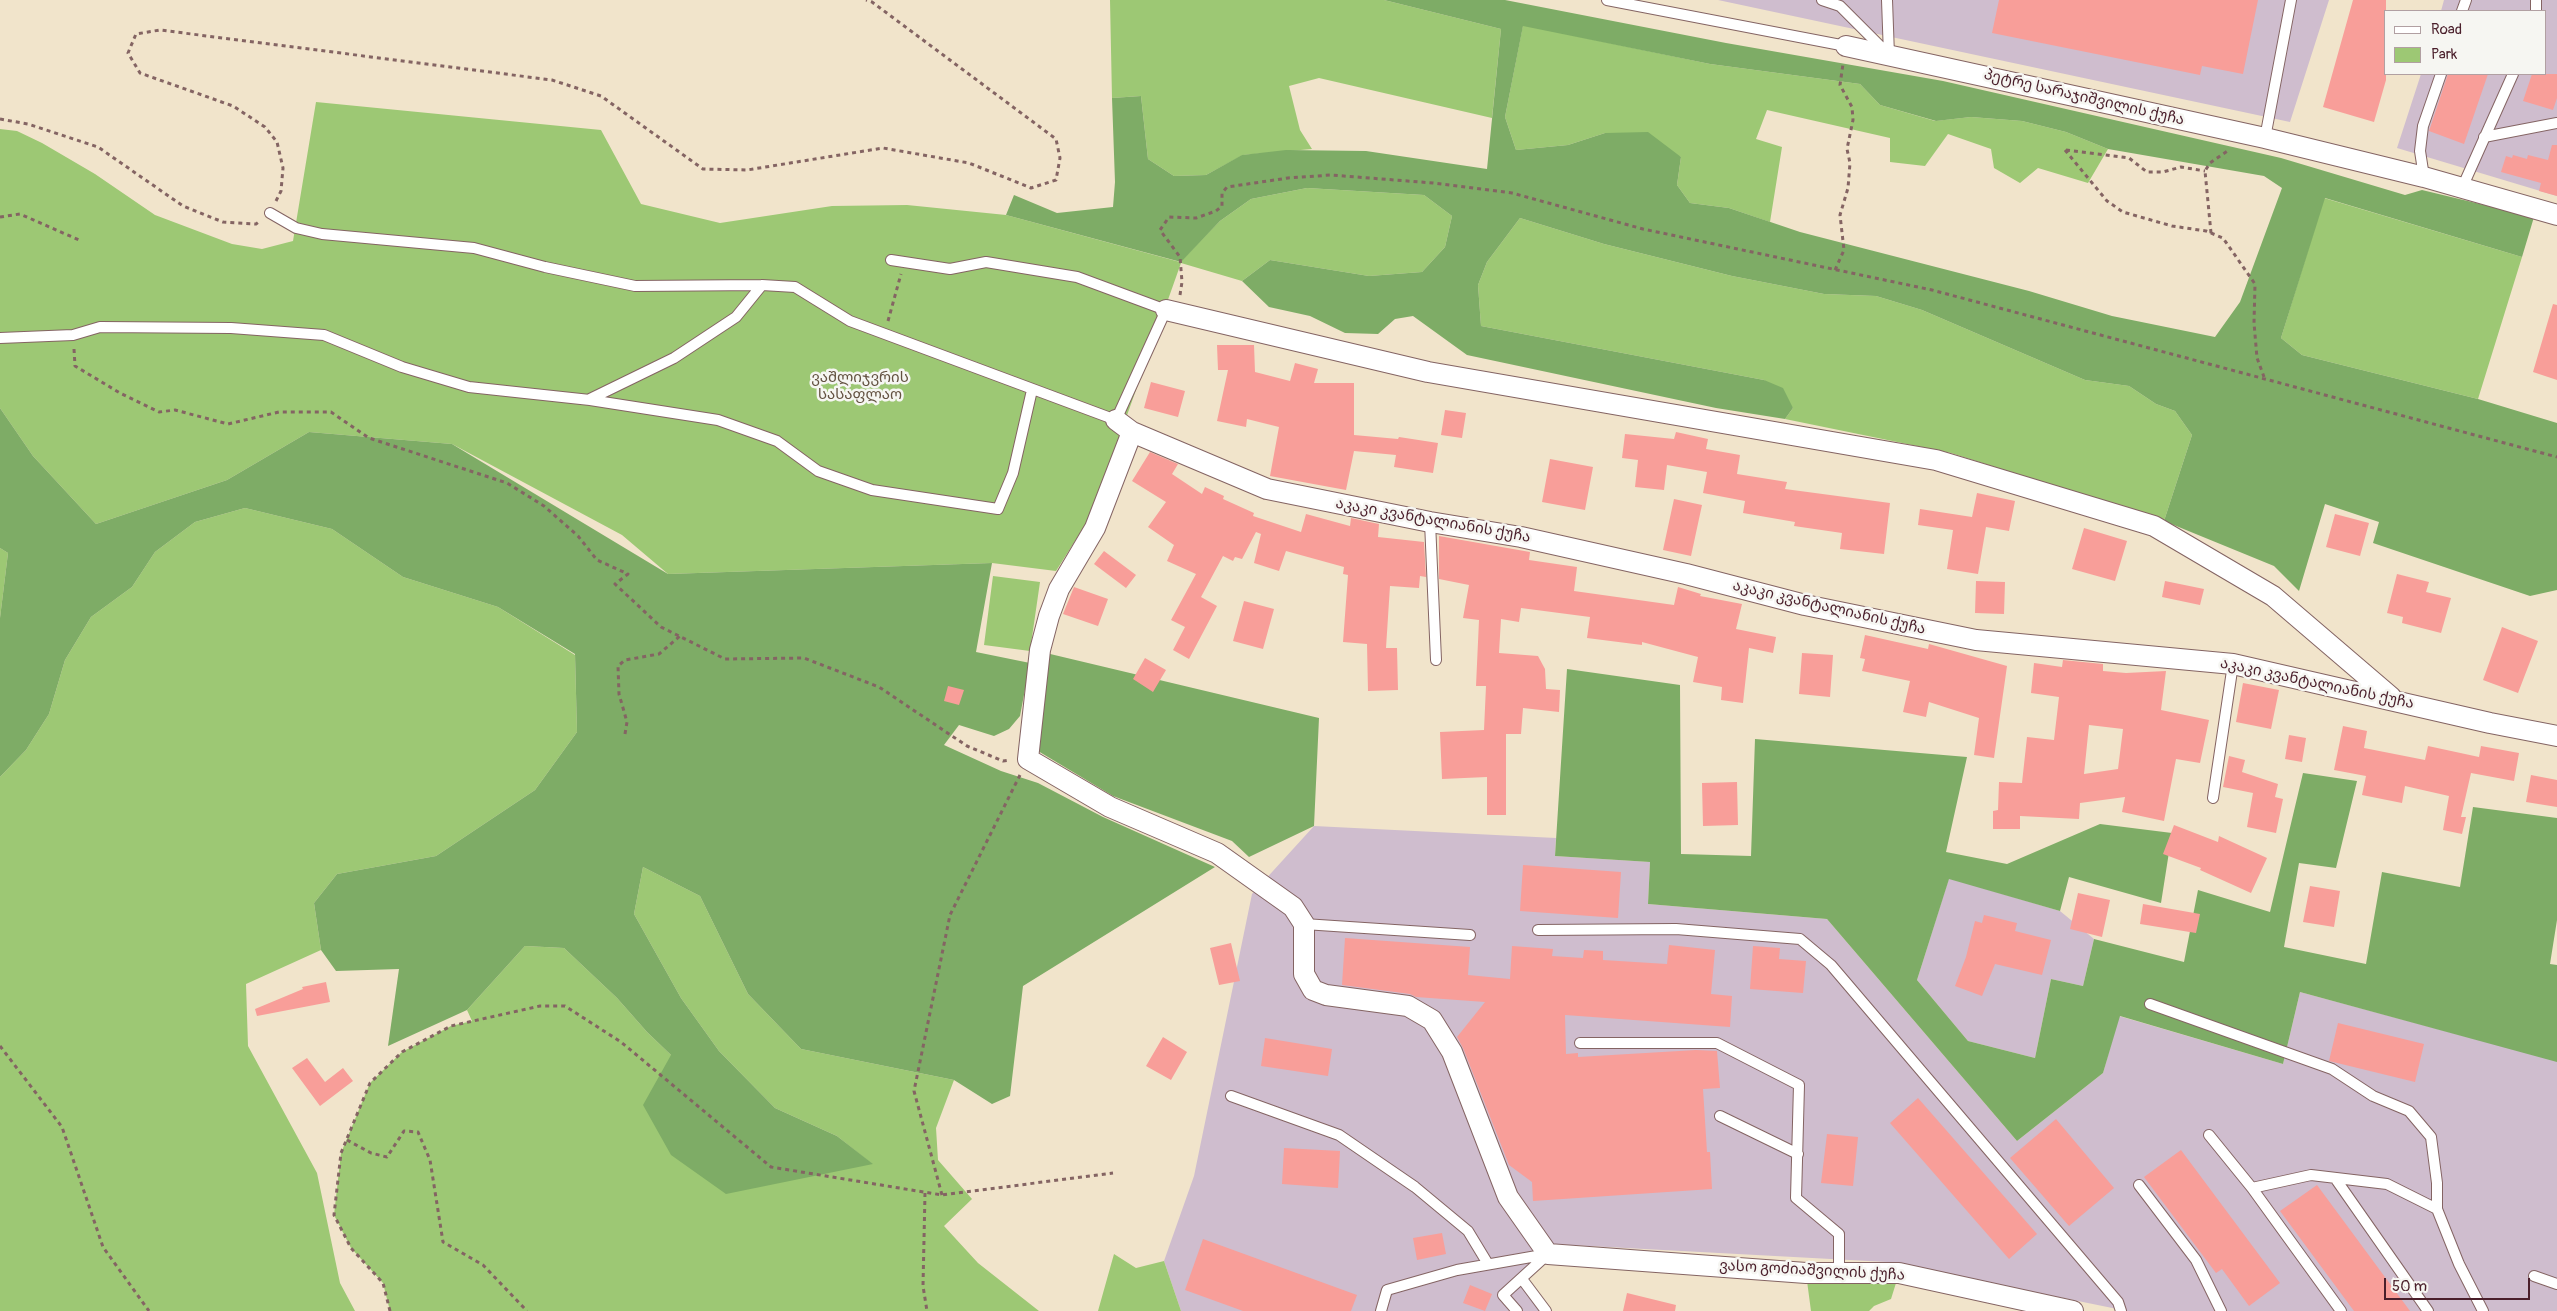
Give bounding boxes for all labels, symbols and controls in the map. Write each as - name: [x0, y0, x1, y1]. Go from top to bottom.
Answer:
- legend: [2384, 10, 2547, 75]
- text: Road: [2431, 20, 2462, 39]
- text: Park: [2431, 45, 2457, 64]
- street label: პეტრე სარაჯიშვილის ქუჩა: [1982, 66, 2186, 130]
- park label: ვაშლიჯვრის სასაფლაო: [811, 369, 909, 404]
- street label: აკაკი კვანტალიანის ქუჩა: [1334, 495, 1532, 547]
- street label: აკაკი კვანტალიანის ქუჩა: [1731, 577, 1927, 639]
- street label: აკაკი კვანტალიანის ქუჩა: [2219, 655, 2415, 713]
- street label: ვასო გოძიაშვილის ქუჩა: [1719, 1257, 1905, 1285]
- scale bar: [2387, 1268, 2533, 1300]
- text: 50 m: [2392, 1277, 2427, 1296]

